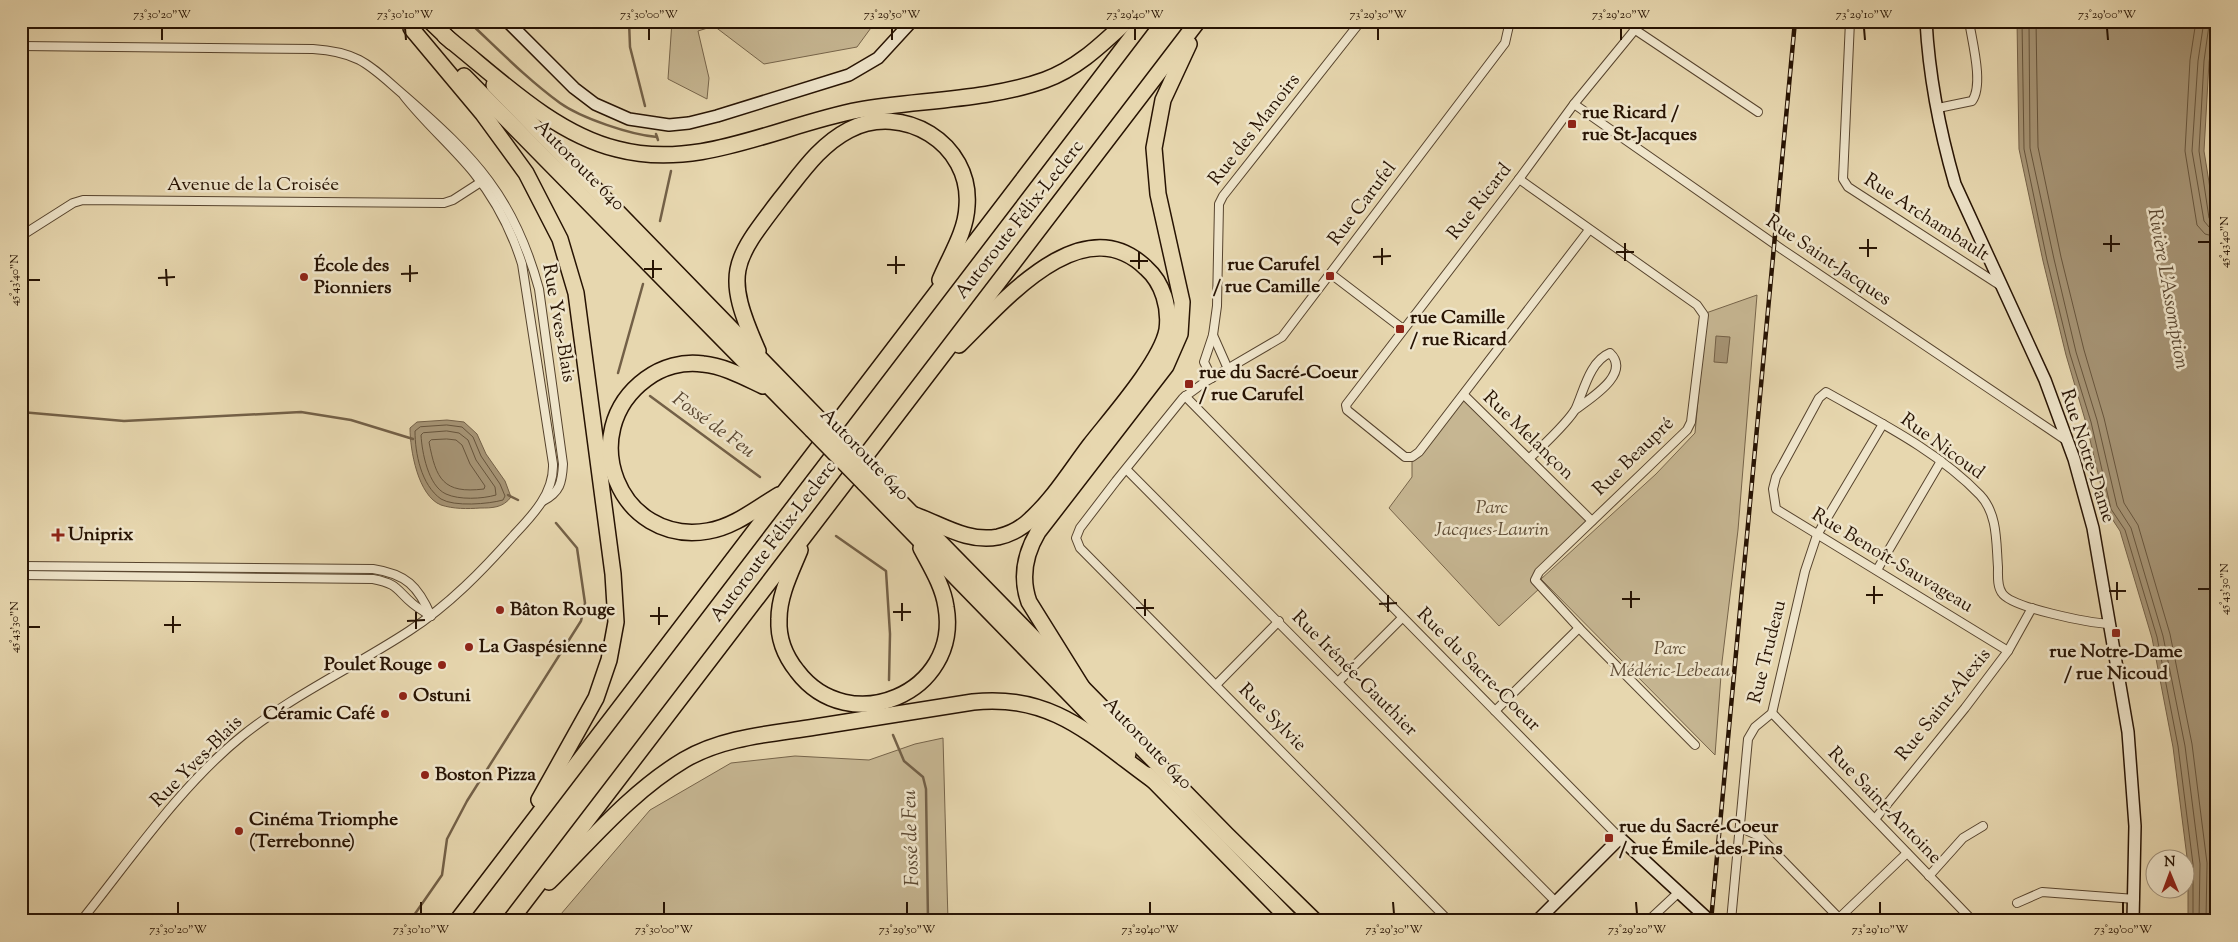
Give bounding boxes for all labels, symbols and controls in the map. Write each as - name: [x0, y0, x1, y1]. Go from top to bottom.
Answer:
- text: 73°30'20"W: [133, 6, 192, 24]
- text: 73°30'10"W: [377, 6, 434, 24]
- text: 73°30'00"W: [620, 6, 679, 24]
- text: 73°29'50"W: [864, 6, 921, 24]
- text: 73°29'40"W: [1106, 6, 1164, 24]
- text: 73°29'30"W: [1349, 6, 1407, 24]
- text: 73°29'20"W: [1592, 6, 1651, 24]
- text: 73°29'10"W: [1836, 6, 1893, 24]
- text: 73°29'00"W: [2078, 6, 2137, 24]
- street label: Rue des Manoirs: [1203, 68, 1307, 192]
- place label: rue Ricard / rue St-Jacques: [1582, 100, 1698, 149]
- street label: Autoroute 640: [527, 114, 631, 218]
- marker: rue Ricard / rue St-Jacques: [1566, 118, 1578, 130]
- street label: Autoroute Félix-Leclerc: [949, 134, 1091, 305]
- street label: Rue Carufel: [1322, 156, 1404, 252]
- street label: Rue Ricard: [1441, 158, 1519, 246]
- street label: Rue Archambault: [1858, 167, 1994, 269]
- street label: Avenue de la Croisée: [167, 172, 339, 199]
- water label: Rivière L'Assomption: [2139, 206, 2195, 372]
- street label: Rue Saint-Jacques: [1760, 209, 1896, 313]
- text: 45°43'40"N: [2216, 216, 2234, 268]
- place label: rue Carufel / rue Camille: [1213, 252, 1321, 301]
- place label: École des Pionniers: [314, 253, 392, 302]
- text: 45°43'40"N: [6, 254, 24, 306]
- street label: Rue Yves-Blais: [534, 261, 582, 385]
- marker: rue Carufel / rue Camille: [1324, 270, 1336, 282]
- marker: École des Pionniers: [298, 271, 310, 283]
- place label: rue Camille / rue Ricard: [1410, 305, 1507, 354]
- marker: rue Camille / rue Ricard: [1394, 323, 1406, 335]
- place label: rue du Sacré-Coeur / rue Carufel: [1199, 360, 1359, 409]
- marker: rue du Sacré-Coeur / rue Carufel: [1183, 378, 1195, 390]
- street label: Rue Melançon: [1476, 385, 1580, 487]
- water label: Fossé de Feu: [665, 386, 761, 466]
- street label: Rue Notre-Dame: [2053, 386, 2121, 527]
- street label: Autoroute 640: [813, 403, 915, 507]
- street label: Rue Nicoud: [1894, 407, 1990, 487]
- street label: Rue Beaupré: [1587, 411, 1681, 503]
- street label: Autoroute Félix-Leclerc: [704, 456, 844, 628]
- park label: Parc Jacques-Laurin: [1434, 495, 1549, 544]
- street label: Rue Benoît-Sauvageau: [1806, 502, 1978, 620]
- place label: Uniprix: [68, 522, 134, 549]
- marker: Uniprix: [52, 529, 64, 541]
- text: 45°43'30"N: [2216, 563, 2234, 615]
- place label: Bâton Rouge: [510, 597, 615, 624]
- street label: Rue Trudeau: [1742, 597, 1794, 706]
- text: 45°43'30"N: [6, 601, 24, 653]
- street label: Rue du Sacre-Coeur: [1410, 602, 1546, 738]
- marker: Bâton Rouge: [494, 604, 506, 616]
- street label: Rue Irénée-Gauthier: [1285, 605, 1423, 743]
- marker: rue Notre-Dame / rue Nicoud: [2110, 627, 2122, 639]
- place label: La Gaspésienne: [479, 634, 607, 661]
- park label: Parc Médéric-Lebeau: [1610, 636, 1730, 685]
- place label: rue Notre-Dame / rue Nicoud: [2049, 639, 2183, 688]
- marker: La Gaspésienne: [463, 641, 475, 653]
- street label: Rue Saint-Alexis: [1890, 643, 1998, 767]
- place label: Poulet Rouge: [324, 652, 432, 679]
- marker: Poulet Rouge: [436, 659, 448, 671]
- street label: Rue Sylvie: [1232, 678, 1312, 758]
- place label: Ostuni: [413, 683, 471, 710]
- marker: Ostuni: [397, 690, 409, 702]
- street label: Autoroute 640: [1096, 692, 1198, 796]
- place label: Céramic Café: [263, 701, 375, 728]
- marker: Céramic Café: [379, 708, 391, 720]
- street label: Rue Yves-Blais: [145, 710, 249, 814]
- street label: Rue Saint-Antoine: [1821, 741, 1947, 871]
- place label: Boston Pizza: [435, 762, 536, 789]
- marker: Boston Pizza: [419, 769, 431, 781]
- water label: Fossé de Feu: [896, 789, 928, 887]
- place label: Cinéma Triomphe (Terrebonne): [249, 807, 398, 856]
- place label: rue du Sacré-Coeur / rue Émile-des-Pins: [1619, 814, 1783, 863]
- marker: Cinéma Triomphe (Terrebonne): [233, 825, 245, 837]
- marker: rue du Sacré-Coeur / rue Émile-des-Pins: [1603, 832, 1615, 844]
- north arrow: [2146, 850, 2196, 900]
- text: N: [2164, 853, 2176, 873]
- text: 73°30'20"W: [149, 921, 208, 939]
- text: 73°30'10"W: [393, 921, 450, 939]
- text: 73°30'00"W: [635, 921, 694, 939]
- text: 73°29'50"W: [879, 921, 936, 939]
- text: 73°29'40"W: [1121, 921, 1179, 939]
- text: 73°29'30"W: [1365, 921, 1423, 939]
- text: 73°29'20"W: [1608, 921, 1667, 939]
- text: 73°29'10"W: [1852, 921, 1909, 939]
- text: 73°29'00"W: [2094, 921, 2153, 939]

